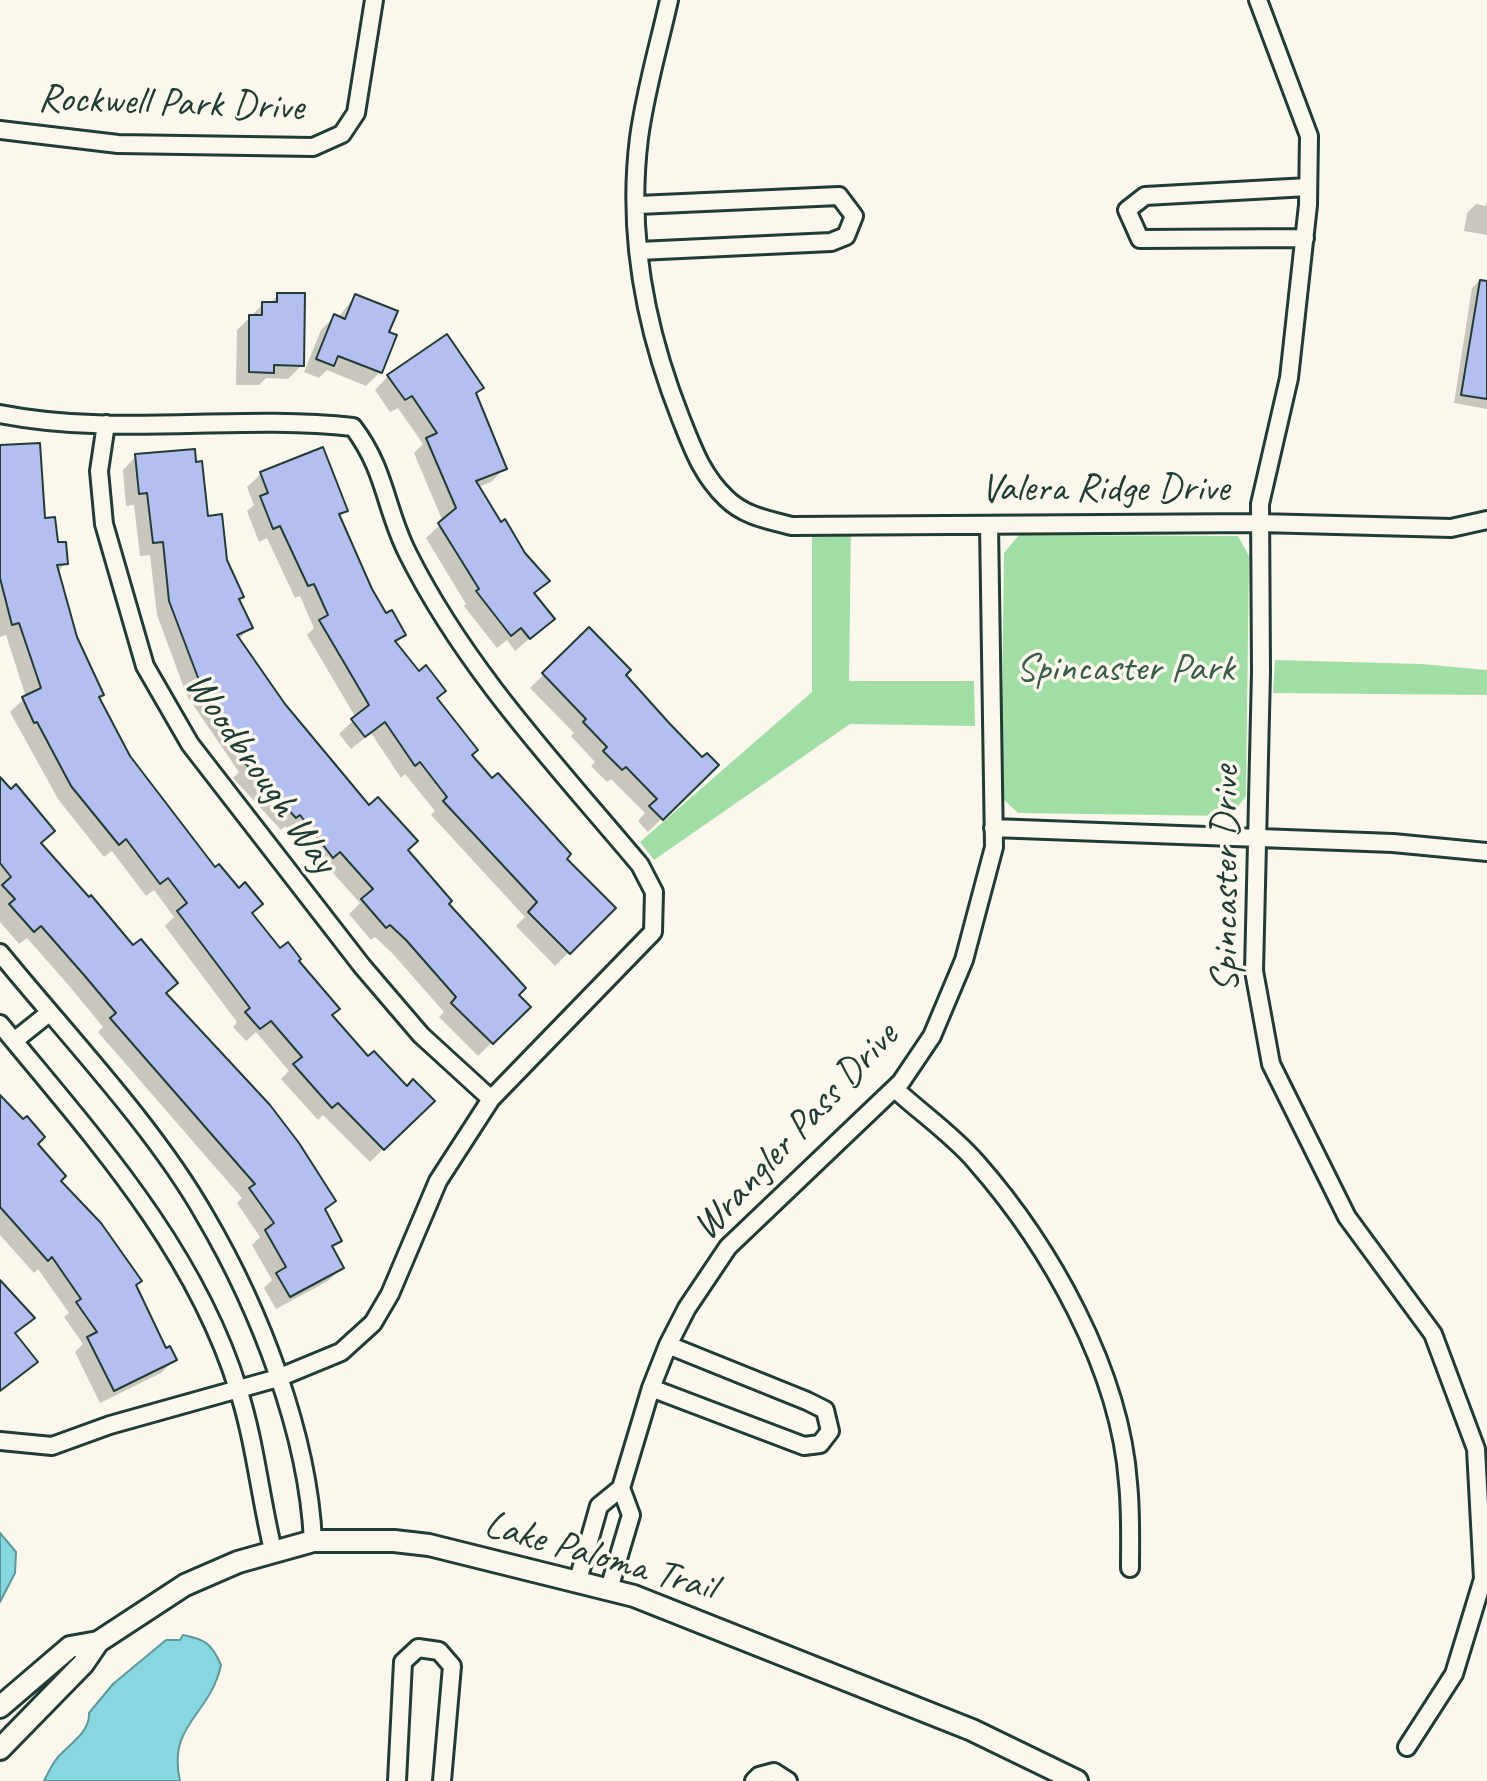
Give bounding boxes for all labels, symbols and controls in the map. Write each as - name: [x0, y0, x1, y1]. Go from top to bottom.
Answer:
- street label: Rockwell Park Drive: [37, 75, 305, 133]
- street label: Valera Ridge Drive: [981, 466, 1229, 514]
- park label: Spincaster Park: [1016, 646, 1234, 694]
- street label: Woodbrough Way: [173, 663, 347, 883]
- street label: Spincaster Drive: [1203, 766, 1251, 992]
- street label: Wrangler Pass Drive: [683, 1013, 909, 1251]
- street label: Lake Paloma Trail: [479, 1501, 721, 1613]

